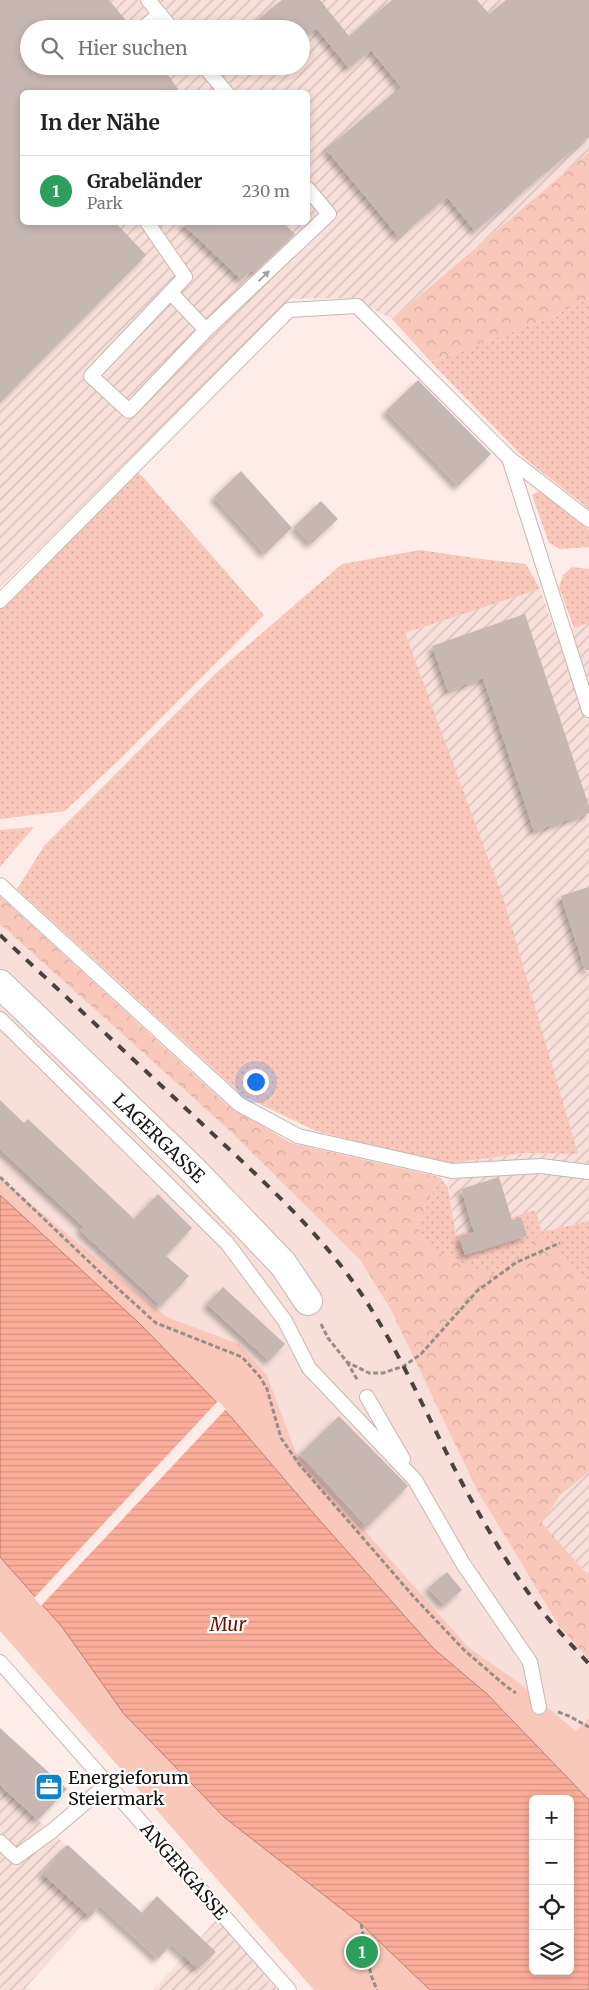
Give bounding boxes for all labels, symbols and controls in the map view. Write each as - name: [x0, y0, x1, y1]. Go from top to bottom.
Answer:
- search box: [20, 20, 310, 75]
- icon: search: [38, 34, 66, 62]
- text: Hier suchen: [78, 36, 188, 60]
- text: In der Nähe: [40, 109, 160, 136]
- text: Grabeländer: [87, 169, 202, 193]
- text: 1: [52, 181, 60, 201]
- text: 230 m: [242, 181, 290, 201]
- text: Park: [87, 193, 123, 213]
- one-way arrow: [258, 270, 270, 282]
- your location: [243, 1069, 269, 1095]
- street label: LAGERGASSE: [108, 1089, 210, 1188]
- water label: Mur: [209, 1612, 246, 1636]
- place label: Energieforum Steiermark: [68, 1766, 189, 1810]
- office icon: Energieforum Steiermark: [34, 1772, 64, 1802]
- map controls: [529, 1795, 574, 1975]
- button: +: [529, 1795, 574, 1840]
- street label: ANGERGASSE: [135, 1817, 233, 1925]
- button: −: [529, 1840, 574, 1885]
- button: locate: [529, 1885, 574, 1930]
- button: layers: [529, 1930, 574, 1975]
- pin: 1: [346, 1933, 378, 1971]

